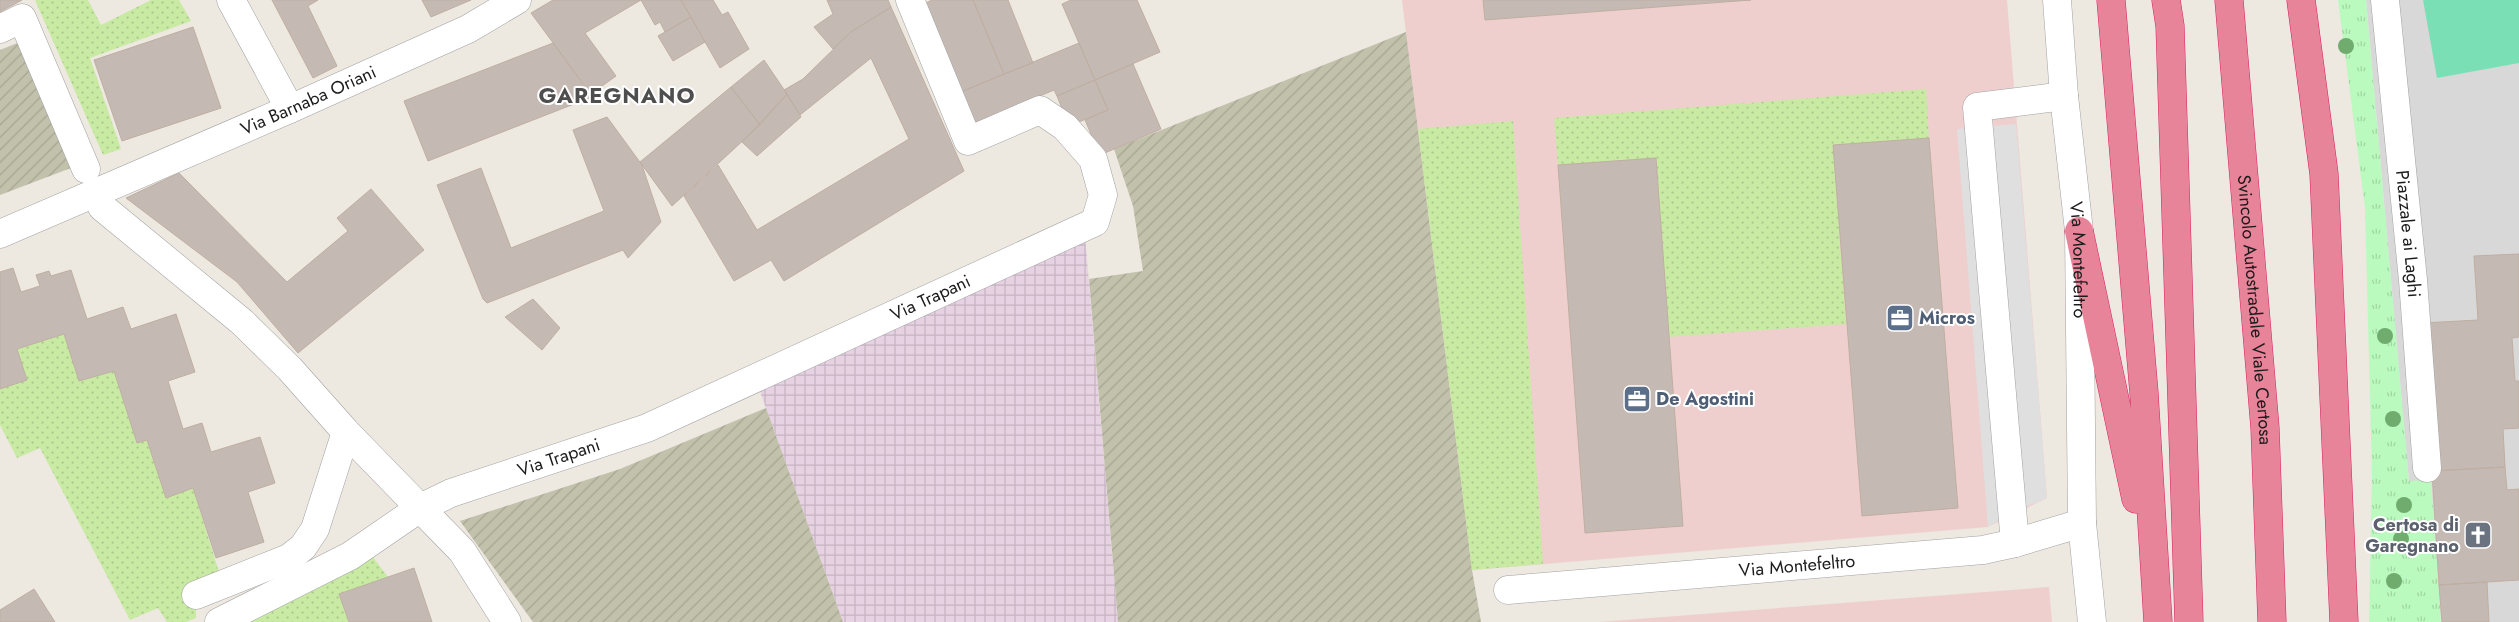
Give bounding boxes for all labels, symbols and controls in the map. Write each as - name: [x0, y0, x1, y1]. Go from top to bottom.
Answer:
- street label: Via Barnaba Oriani: [236, 59, 380, 142]
- district label: GAREGNANO: [539, 79, 696, 111]
- street label: Piazzale ai Laghi: [2389, 169, 2427, 298]
- street label: Svincolo Autostradale Viale Certosa: [2231, 174, 2279, 445]
- street label: Via Montefeltro: [2063, 200, 2093, 319]
- street label: Via Trapani: [886, 268, 975, 327]
- office icon: Micros: [1885, 303, 1915, 333]
- place label: Micros: [1919, 305, 1975, 331]
- office icon: De Agostini: [1622, 384, 1652, 414]
- place label: De Agostini: [1656, 386, 1754, 412]
- street label: Via Trapani: [514, 432, 603, 483]
- place label: Certosa di Garegnano: [2365, 512, 2459, 559]
- church icon: Certosa di Garegnano: [2463, 520, 2493, 550]
- street label: Via Montefeltro: [1738, 548, 1856, 584]

